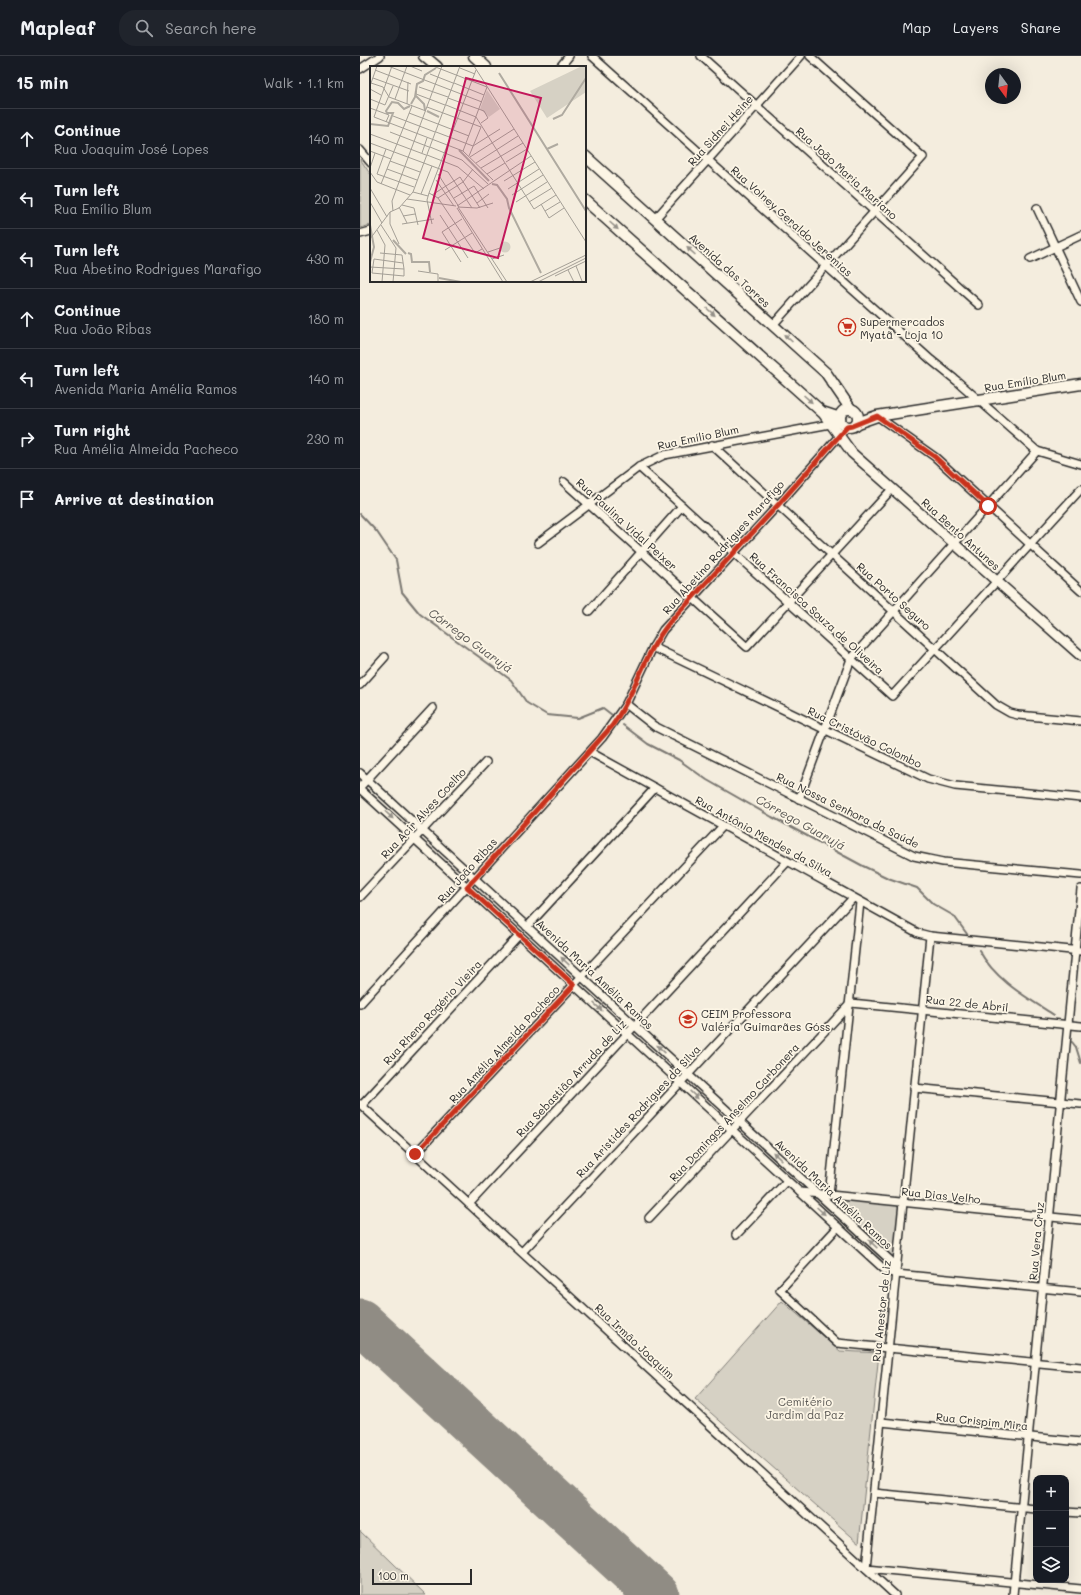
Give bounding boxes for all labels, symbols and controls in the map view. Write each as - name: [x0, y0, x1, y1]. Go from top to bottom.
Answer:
- search box: [119, 10, 399, 46]
- text: Mapleaf: [20, 15, 95, 40]
- icon: search: [133, 17, 155, 39]
- text: Search here: [165, 18, 257, 38]
- text: Map: [902, 18, 931, 37]
- text: Layers: [953, 18, 999, 37]
- text: Share: [1021, 18, 1061, 37]
- inset map: [370, 66, 586, 282]
- north arrow: [985, 68, 1021, 104]
- text: 15 min: [16, 71, 69, 93]
- text: Walk · 1.1 km: [263, 74, 344, 91]
- street label: Rua Sidnei Heine: [684, 91, 756, 169]
- text: Continue: [54, 120, 121, 140]
- street label: Rua João Maria Mariano: [793, 123, 901, 223]
- icon: ahead: [16, 128, 38, 150]
- text: 140 m: [308, 130, 344, 147]
- text: Rua Joaquim José Lopes: [54, 140, 209, 157]
- street label: Rua Volney Geraldo Jeremias: [728, 162, 856, 280]
- text: Turn left: [54, 180, 119, 200]
- icon: left: [16, 188, 38, 210]
- text: 20 m: [314, 190, 344, 207]
- text: Rua Emílio Blum: [54, 200, 152, 217]
- one-way arrow: [609, 221, 619, 230]
- street label: Avenida das Torres: [686, 229, 774, 311]
- text: Turn left: [54, 240, 119, 260]
- one-way arrow: [686, 246, 696, 256]
- icon: left: [16, 248, 38, 270]
- text: 430 m: [306, 250, 344, 267]
- text: Rua Abetino Rodrigues Marafigo: [54, 260, 261, 277]
- text: Continue: [54, 300, 121, 320]
- icon: ahead: [16, 308, 38, 330]
- one-way arrow: [706, 308, 716, 317]
- text: 180 m: [308, 310, 344, 327]
- place label: Supermercados Myatã - Loja 10: [860, 314, 945, 342]
- supermarket icon: Supermercados Myatã - Loja 10: [837, 317, 857, 337]
- text: Rua João Ribas: [54, 320, 152, 337]
- one-way arrow: [783, 334, 792, 343]
- text: Turn left: [54, 360, 119, 380]
- street label: Rua Emílio Blum: [983, 367, 1067, 395]
- icon: left: [16, 368, 38, 390]
- text: 140 m: [308, 370, 344, 387]
- text: Avenida Maria Amélia Ramos: [54, 380, 237, 397]
- one-way arrow: [803, 394, 813, 404]
- text: Turn right: [54, 420, 131, 440]
- street label: Rua Emílio Blum: [656, 421, 740, 453]
- icon: right: [16, 428, 38, 450]
- text: 230 m: [307, 430, 344, 447]
- text: Rua Amélia Almeida Pacheco: [54, 440, 238, 457]
- street label: Rua Paulina Vidal Peixer: [573, 475, 681, 573]
- street label: Rua Abetino Rodrigues Marafigo: [659, 477, 788, 617]
- icon: arrive: [16, 488, 38, 510]
- text: Arrive at destination: [54, 489, 214, 509]
- street label: Rua Bento Antunes: [918, 495, 1004, 573]
- route start: [979, 497, 997, 515]
- street label: Rua Francisca Souza de Oliveira: [747, 549, 887, 677]
- street label: Rua Porto Seguro: [854, 559, 934, 634]
- water label: Córrego Guarujá: [426, 604, 516, 676]
- street label: Rua Cristóvão Colombo: [805, 703, 925, 771]
- street label: Rua Acir Alves Coelho: [377, 764, 469, 861]
- street label: Rua Nossa Senhora da Saúde: [774, 769, 922, 851]
- water label: Córrego Guarujá: [753, 791, 849, 853]
- street label: Rua Antônio Mendes da Silva: [693, 792, 835, 880]
- one-way arrow: [384, 810, 394, 820]
- street label: Rua João Ribas: [434, 834, 500, 906]
- street label: Avenida Maria Amélia Ramos: [533, 916, 657, 1032]
- street label: Rua Rheno Rogério Vieira: [379, 956, 485, 1068]
- one-way arrow: [560, 957, 570, 966]
- street label: Rua Amélia Almeida Pacheco: [445, 982, 563, 1106]
- street label: Rua 22 de Abril: [925, 991, 1009, 1015]
- one-way arrow: [593, 1002, 603, 1012]
- place label: CEIM Professora Valéria Guimarães Góss: [701, 1006, 830, 1034]
- school or university icon: CEIM Professora Valéria Guimarães Góss: [678, 1009, 698, 1029]
- street label: Rua Sebastião Arruda de Liz: [513, 1016, 629, 1140]
- street label: Rua Domingos Anselmo Carbonera: [666, 1040, 802, 1184]
- street label: Rua Aristides Rodrigues da Silva: [572, 1041, 704, 1180]
- one-way arrow: [656, 1045, 665, 1054]
- one-way arrow: [689, 1090, 699, 1100]
- street label: Avenida Maria Amélia Ramos: [772, 1136, 896, 1252]
- route end: [406, 1145, 424, 1163]
- one-way arrow: [772, 1151, 782, 1161]
- street label: Rua Dias Velho: [901, 1183, 982, 1207]
- street label: Rua Vera Cruz: [1025, 1201, 1047, 1281]
- one-way arrow: [815, 1207, 826, 1216]
- one-way arrow: [868, 1239, 878, 1249]
- street label: Rua Anestor de Liz: [868, 1259, 894, 1363]
- street label: Rua Irmão Joaquim: [592, 1300, 678, 1382]
- park label: Cemitério Jardim da Paz: [766, 1394, 844, 1422]
- street label: Rua Crispim Mira: [935, 1409, 1029, 1433]
- map controls: [1033, 1475, 1069, 1583]
- button: +: [1033, 1475, 1069, 1511]
- button: −: [1033, 1511, 1069, 1547]
- button: layers: [1033, 1547, 1069, 1583]
- scale bar: [372, 1567, 472, 1586]
- text: 100 m: [378, 1568, 409, 1583]

